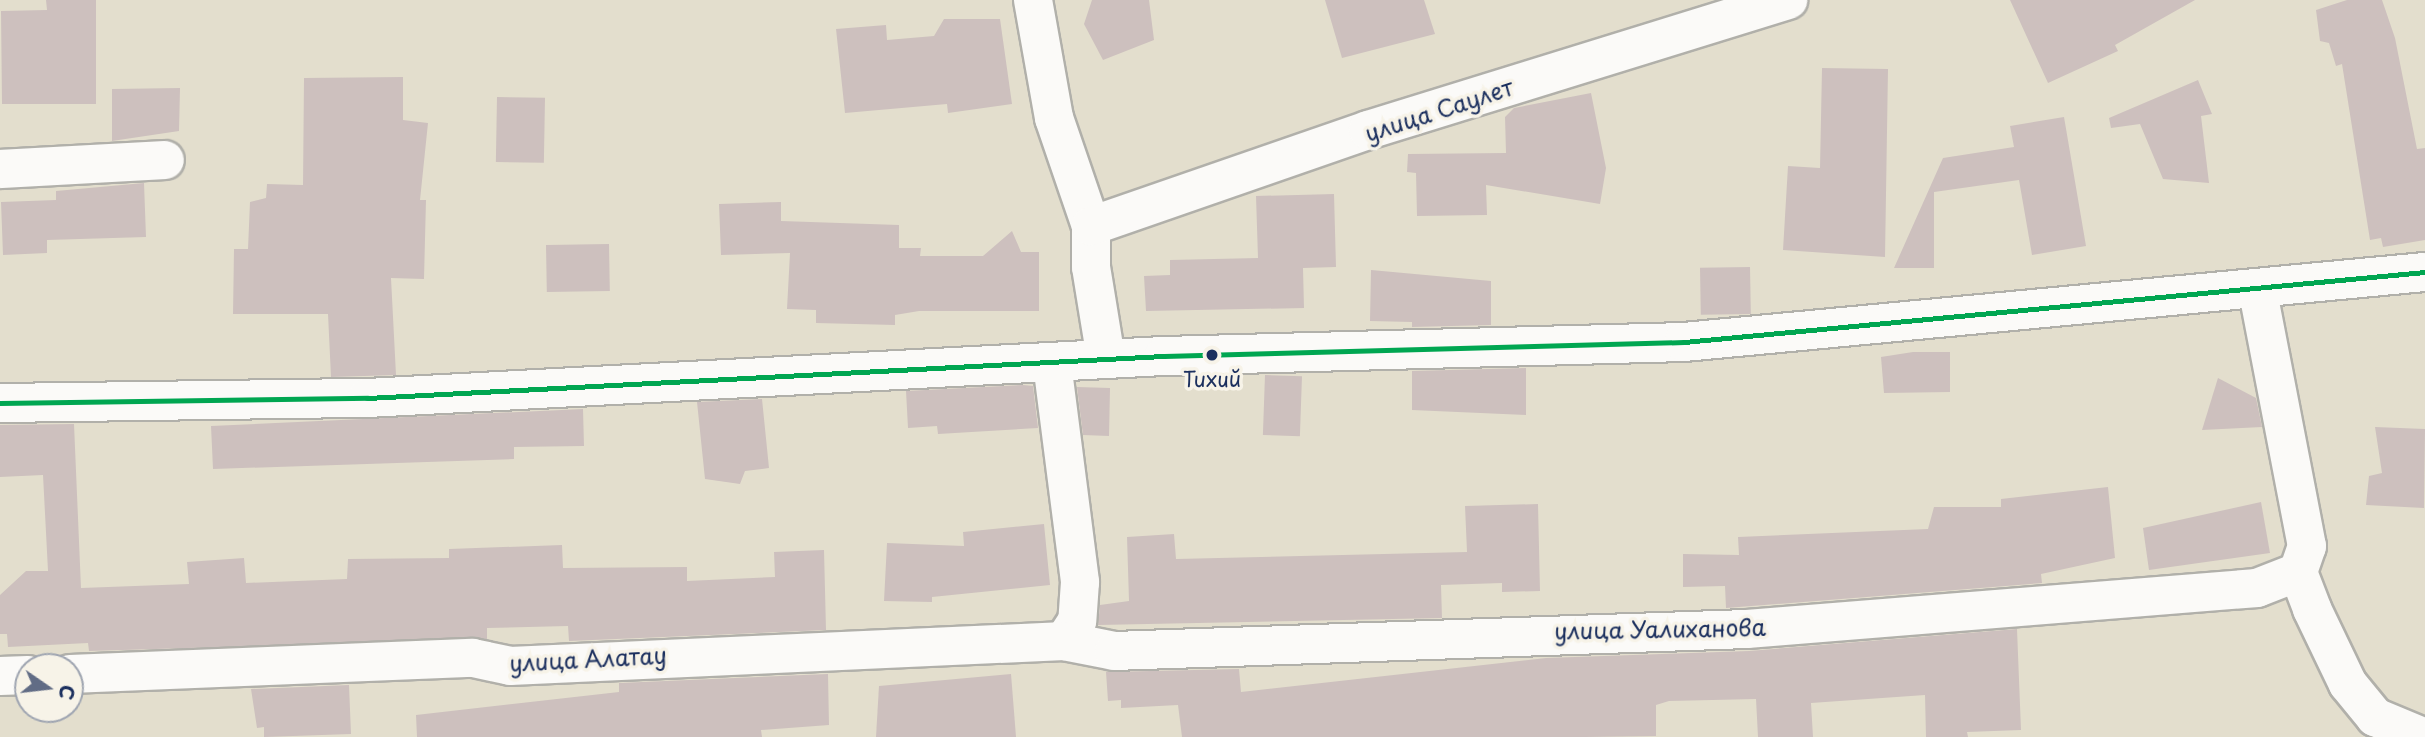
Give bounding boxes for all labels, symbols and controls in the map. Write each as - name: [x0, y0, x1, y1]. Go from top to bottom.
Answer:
- street label: улица Саулет: [1361, 73, 1517, 147]
- marker: Тихий: [1205, 348, 1219, 362]
- place label: Тихий: [1183, 365, 1241, 391]
- street label: улица Уалиханова: [1554, 613, 1766, 645]
- street label: улица Алатау: [508, 641, 668, 677]
- north arrow: [14, 653, 84, 723]
- text: С: [52, 682, 83, 703]

